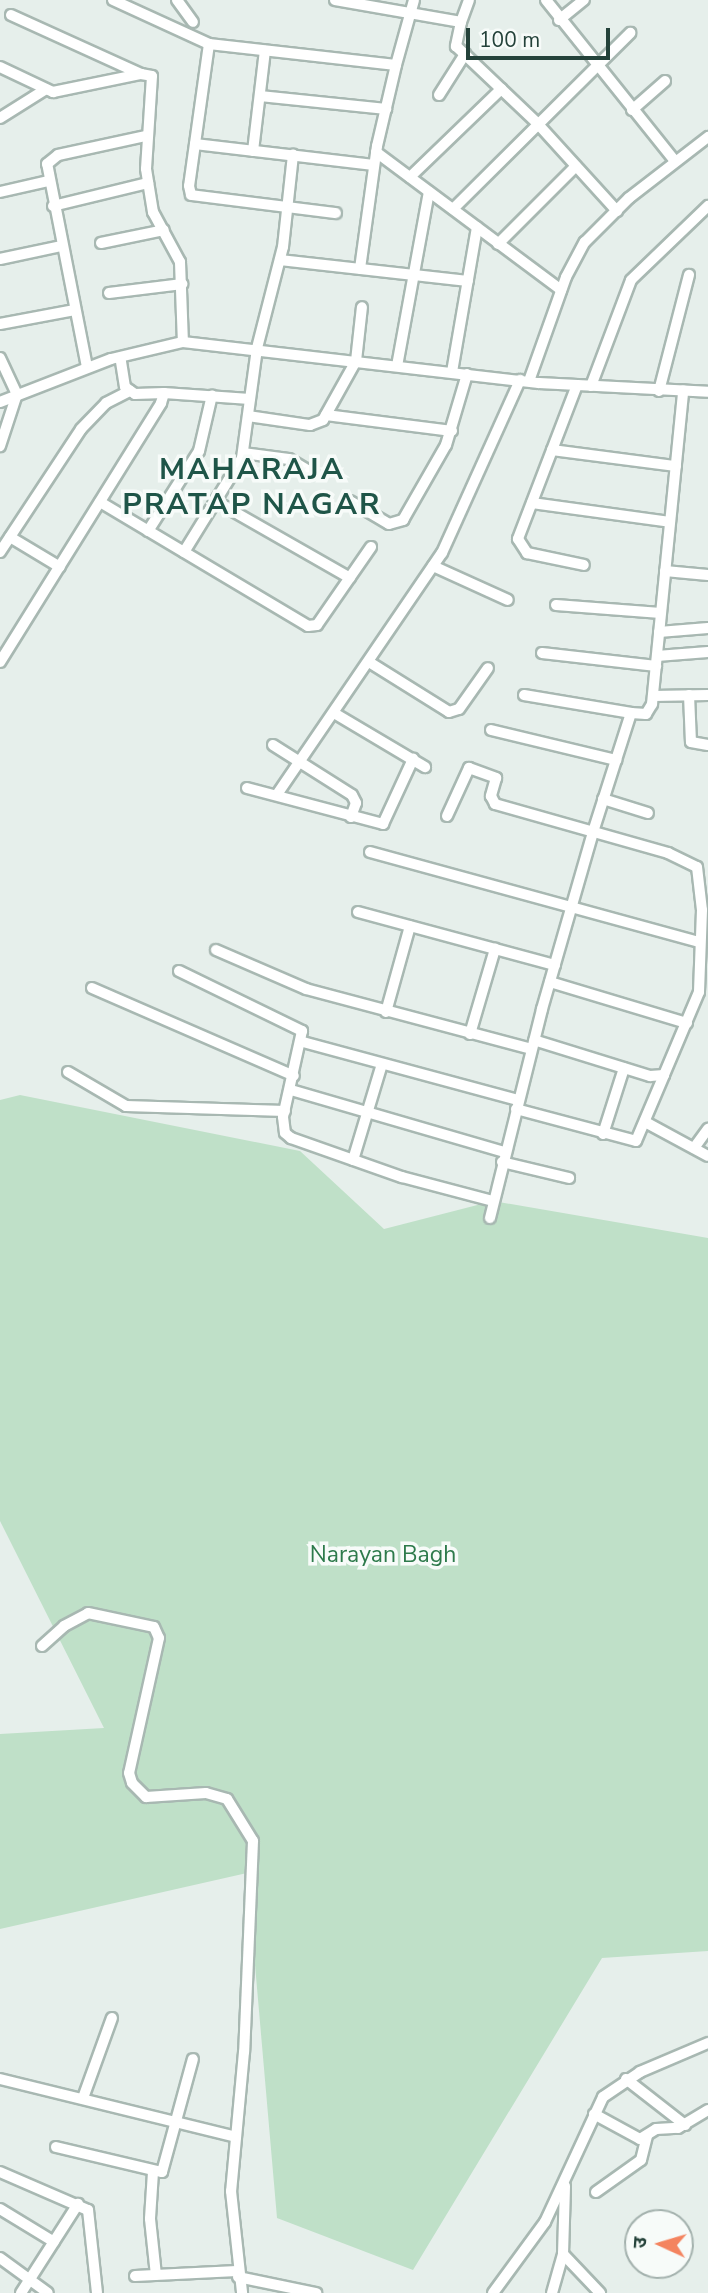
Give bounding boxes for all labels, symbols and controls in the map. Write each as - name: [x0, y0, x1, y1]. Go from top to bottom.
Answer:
- scale bar: [470, 14, 614, 58]
- text: 100 m: [479, 26, 540, 54]
- district label: MAHARAJA PRATAP NAGAR: [124, 452, 380, 522]
- park label: Narayan Bagh: [310, 1541, 456, 1569]
- north arrow: [624, 2209, 694, 2279]
- text: उ: [627, 2236, 653, 2249]

